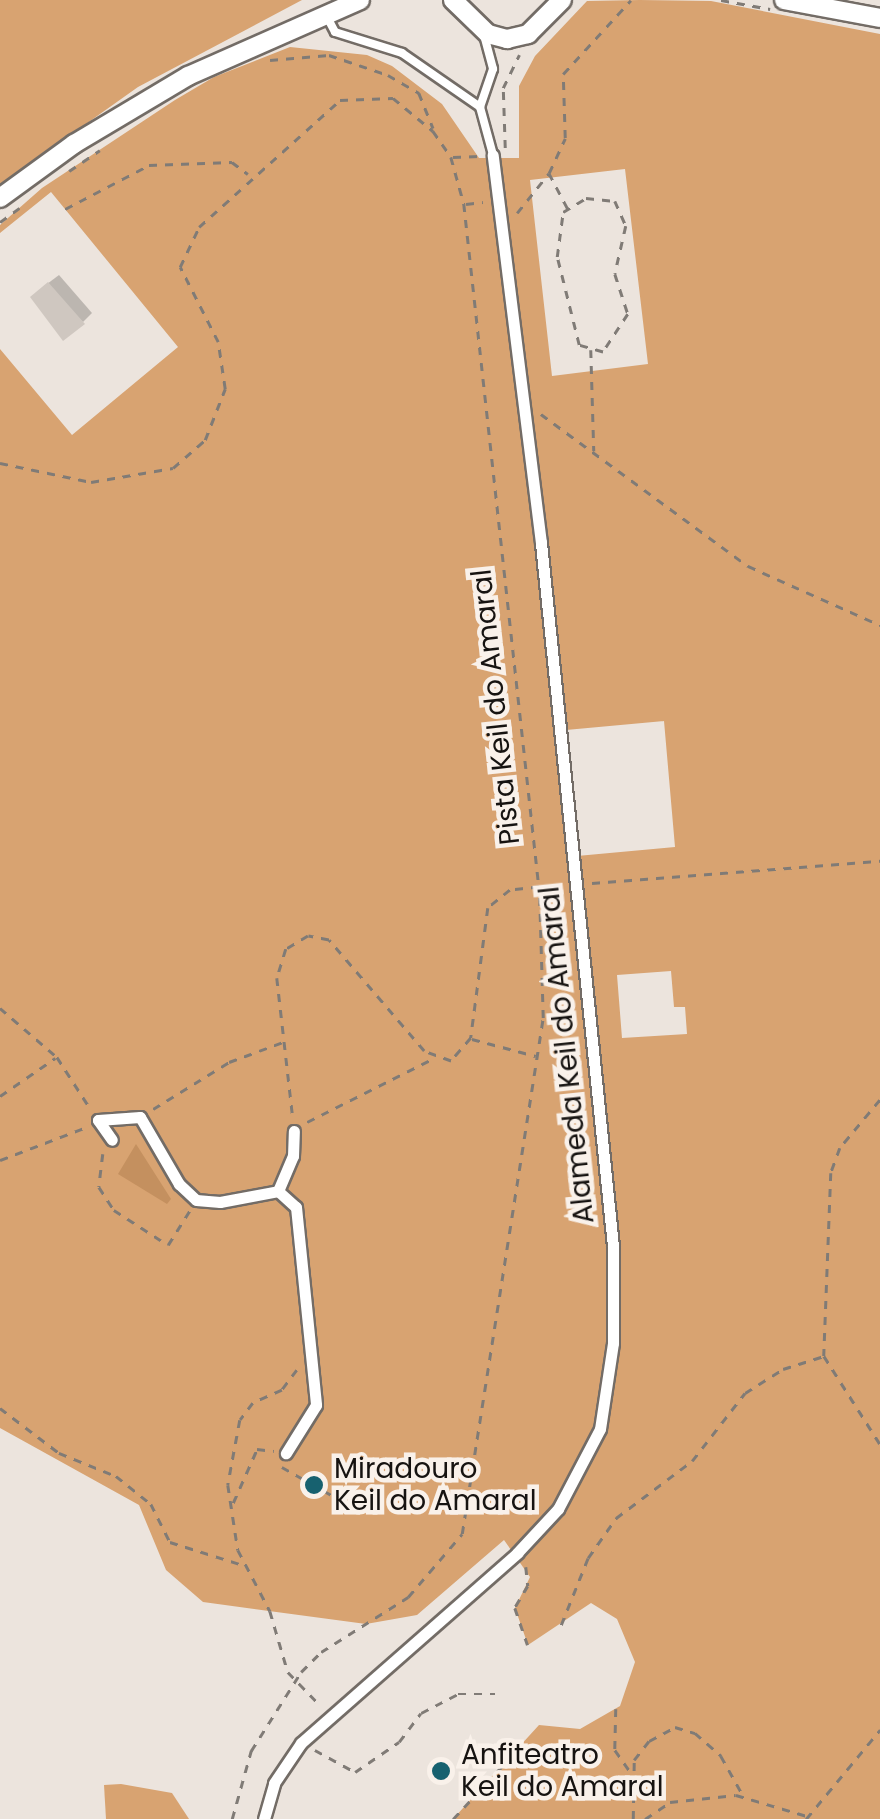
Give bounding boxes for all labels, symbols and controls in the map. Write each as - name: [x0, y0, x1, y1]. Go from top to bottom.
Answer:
- street label: Pista Keil do Amaral: [465, 568, 527, 846]
- street label: Alameda Keil do Amaral: [533, 885, 601, 1225]
- place label: Miradouro Keil do Amaral: [334, 1452, 537, 1518]
- marker: Miradouro Keil do Amaral: [303, 1474, 325, 1496]
- place label: Anfiteatro Keil do Amaral: [461, 1738, 664, 1804]
- marker: Anfiteatro Keil do Amaral: [430, 1760, 452, 1782]

